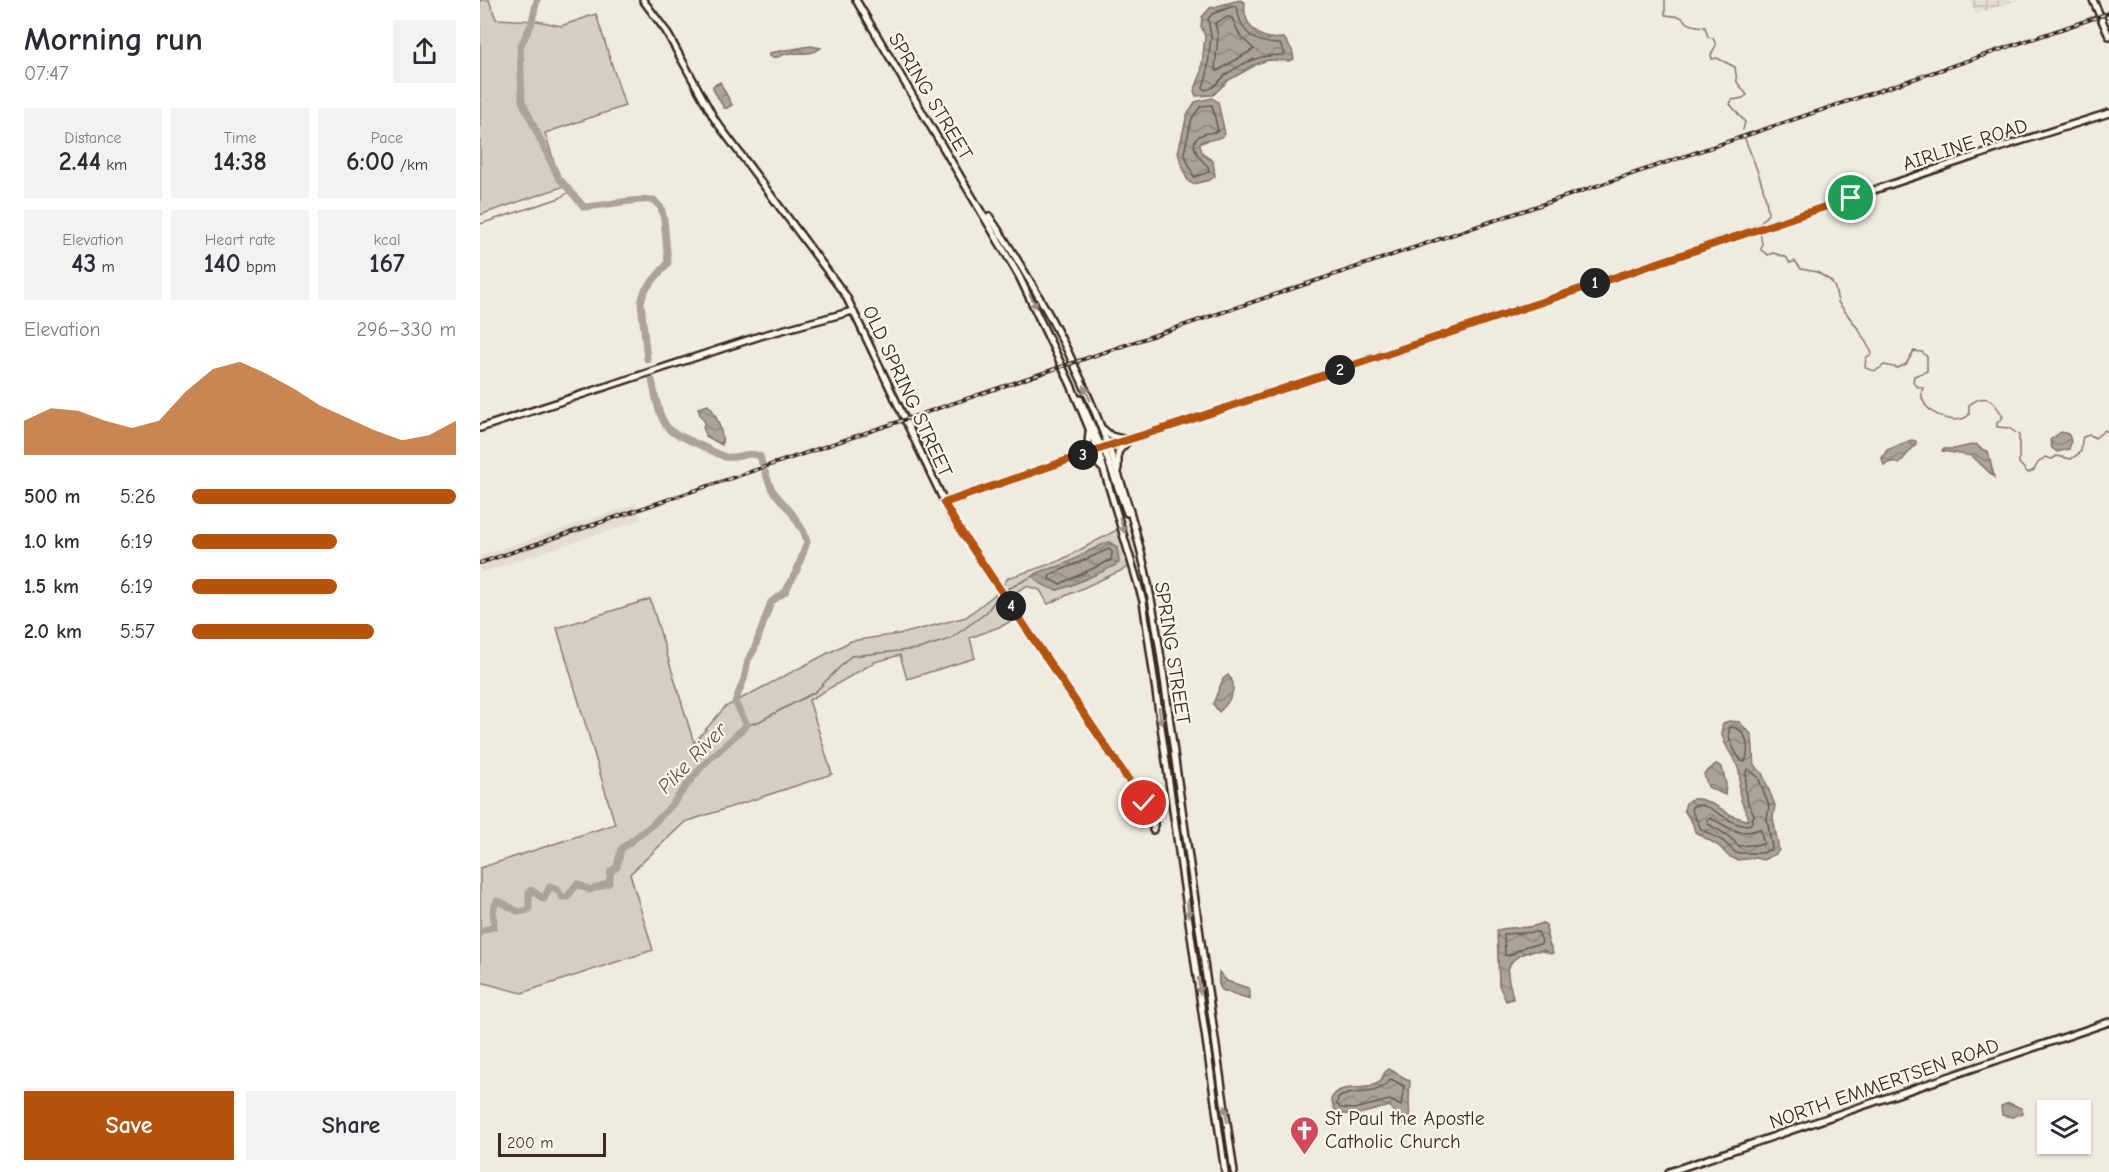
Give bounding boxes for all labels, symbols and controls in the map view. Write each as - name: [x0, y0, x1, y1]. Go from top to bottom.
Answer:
- text: Morning run: [24, 20, 203, 58]
- button: share: [393, 20, 456, 83]
- street label: SPRING STREET: [884, 29, 978, 164]
- text: 07:47: [24, 62, 68, 85]
- street label: AIRLINE ROAD: [1900, 113, 2031, 176]
- text: Distance: [64, 129, 122, 147]
- text: Time: [223, 129, 257, 147]
- text: Pace: [371, 129, 403, 147]
- text: 2.44: [59, 147, 101, 177]
- text: 14:38: [213, 147, 267, 177]
- text: 6:00: [346, 147, 395, 177]
- text: km: [101, 156, 127, 174]
- text: /km: [395, 156, 428, 174]
- pin: [1825, 172, 1876, 223]
- icon: arrive: [1834, 181, 1867, 214]
- text: Elevation: [62, 231, 124, 249]
- text: Heart rate: [205, 231, 275, 249]
- text: kcal: [374, 231, 400, 249]
- text: 43: [71, 249, 96, 279]
- text: 140: [204, 249, 241, 279]
- text: 167: [369, 249, 405, 279]
- text: m: [96, 258, 115, 276]
- text: bpm: [241, 258, 276, 276]
- pin: 1: [1580, 268, 1610, 298]
- text: 1: [1592, 274, 1598, 292]
- one-way arrow: [1028, 293, 1037, 310]
- street label: OLD SPRING STREET: [858, 302, 958, 481]
- text: Elevation: [24, 318, 101, 341]
- text: 296–330 m: [356, 318, 456, 341]
- pin: 2: [1325, 355, 1355, 385]
- text: 2: [1336, 361, 1344, 379]
- one-way arrow: [1082, 383, 1092, 401]
- pin: 3: [1068, 440, 1098, 470]
- text: 3: [1079, 446, 1087, 464]
- text: 500 m: [24, 485, 81, 508]
- text: 5:26: [120, 485, 156, 508]
- one-way arrow: [1118, 516, 1127, 534]
- text: 1.0 km: [24, 530, 80, 553]
- text: 6:19: [120, 530, 153, 553]
- text: 1.5 km: [24, 575, 79, 598]
- text: 6:19: [120, 575, 153, 598]
- street label: SPRING STREET: [1150, 580, 1195, 727]
- pin: 4: [996, 591, 1026, 621]
- text: 4: [1007, 597, 1015, 615]
- text: 2.0 km: [24, 620, 82, 643]
- text: 5:57: [120, 620, 155, 643]
- one-way arrow: [1155, 707, 1164, 726]
- water label: Pike River: [652, 716, 733, 798]
- pin: [1118, 777, 1169, 828]
- icon: check: [1127, 786, 1160, 819]
- one-way arrow: [1184, 900, 1193, 919]
- one-way arrow: [1194, 977, 1204, 996]
- street label: NORTH EMMERTSEN ROAD: [1766, 1033, 2002, 1134]
- button: Save: [24, 1091, 234, 1160]
- button: Share: [246, 1091, 456, 1160]
- map controls: [2037, 1100, 2091, 1154]
- button: layers: [2037, 1100, 2091, 1154]
- one-way arrow: [1221, 1104, 1231, 1123]
- place label: St Paul the Apostle Catholic Church: [1325, 1107, 1485, 1153]
- church icon: St Paul the Apostle Catholic Church: [1288, 1114, 1320, 1156]
- scale bar: [498, 1130, 606, 1158]
- text: 200 m: [507, 1134, 553, 1152]

